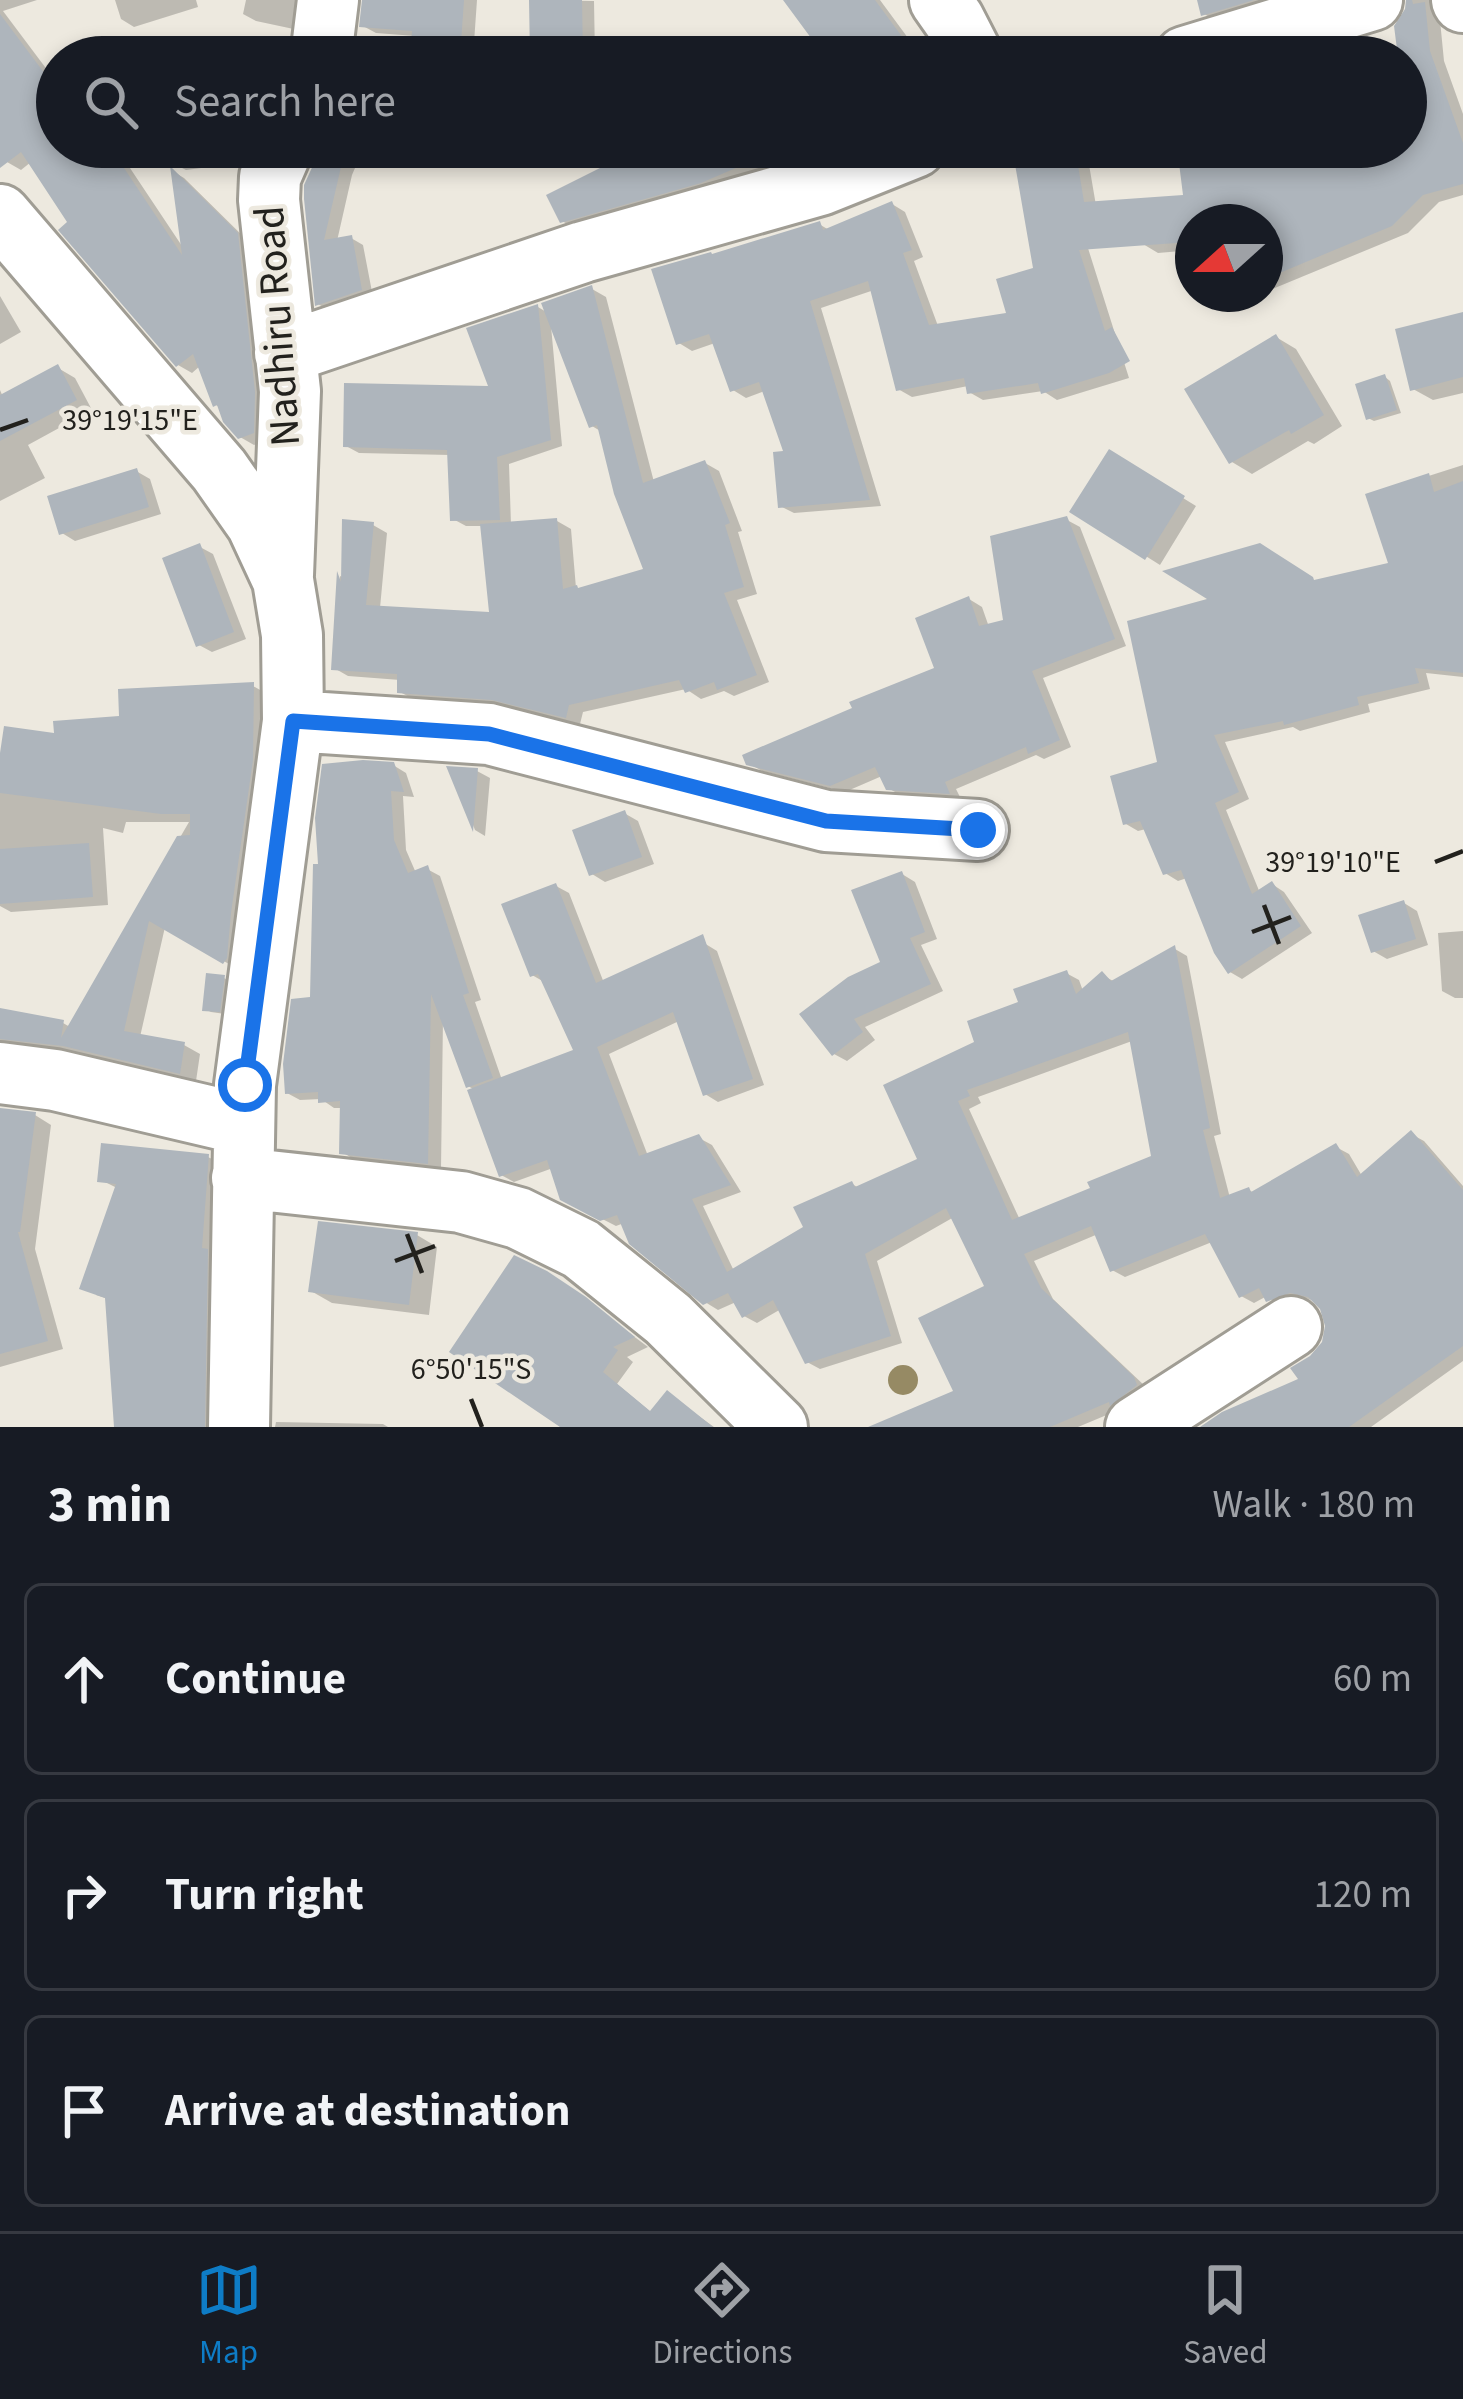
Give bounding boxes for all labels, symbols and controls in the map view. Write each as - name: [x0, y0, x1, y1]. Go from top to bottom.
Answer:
- search box: [36, 36, 1427, 168]
- icon: search: [78, 69, 144, 135]
- text: Search here: [174, 70, 396, 134]
- street label: Nadhiru Road: [240, 204, 316, 448]
- north arrow: [1175, 204, 1283, 312]
- text: 39°19'15"E: [62, 399, 198, 442]
- route end: [951, 803, 1005, 857]
- text: 39°19'10"E: [1265, 841, 1401, 884]
- route start: [218, 1058, 272, 1112]
- text: 6°50'15"S: [411, 1348, 531, 1391]
- text: 3 min: [48, 1469, 172, 1541]
- text: Walk · 180 m: [1212, 1477, 1415, 1533]
- icon: ahead: [51, 1646, 117, 1712]
- text: Continue: [165, 1647, 346, 1711]
- text: 60 m: [1333, 1651, 1412, 1707]
- icon: right: [51, 1862, 117, 1928]
- text: Turn right: [165, 1863, 364, 1927]
- text: 120 m: [1314, 1867, 1412, 1923]
- icon: arrive: [51, 2078, 117, 2144]
- text: Arrive at destination: [165, 2079, 570, 2143]
- tab: Map: [196, 2257, 262, 2376]
- tab: Directions: [653, 2257, 792, 2376]
- tab: Saved: [1183, 2257, 1267, 2376]

